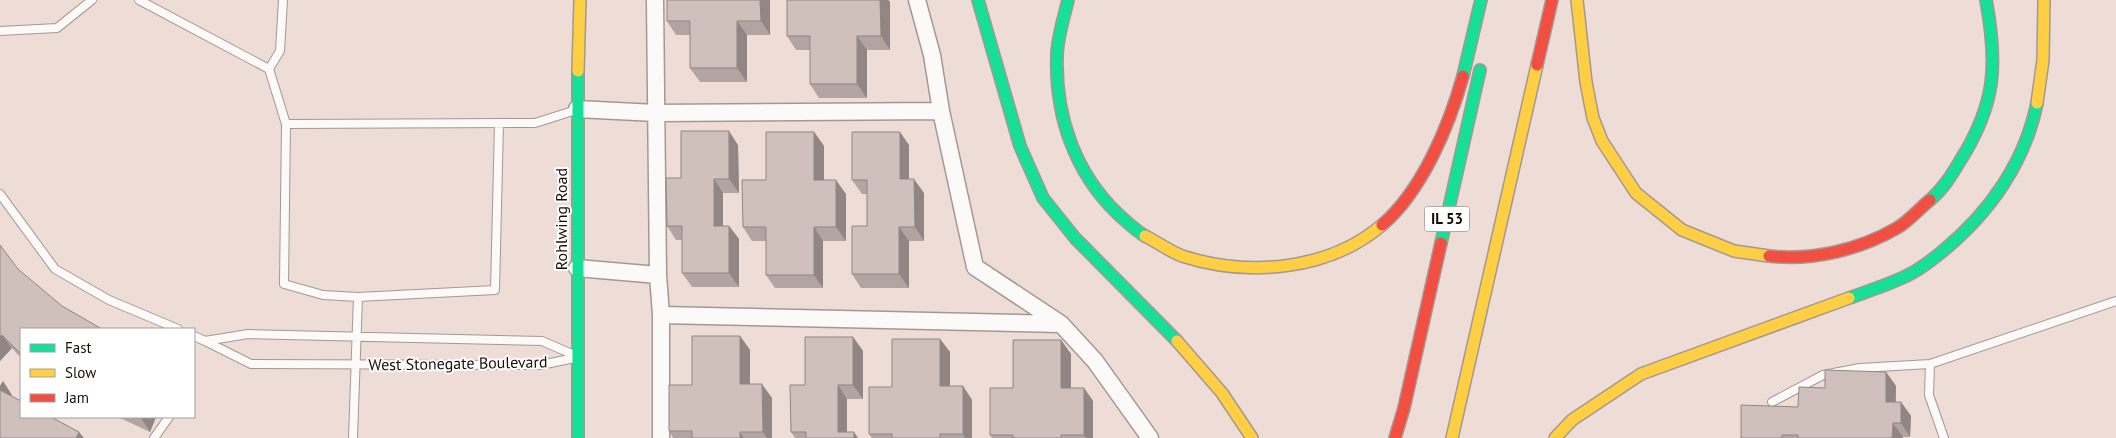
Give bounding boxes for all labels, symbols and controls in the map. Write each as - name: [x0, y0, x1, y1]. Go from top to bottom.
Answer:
- street label: Rohlwing Road: [551, 168, 571, 270]
- road number: IL 53: [1424, 206, 1470, 232]
- legend: [20, 328, 195, 418]
- text: Fast: [65, 338, 92, 357]
- street label: West Stonegate Boulevard: [368, 351, 548, 375]
- text: Slow: [65, 363, 96, 382]
- text: Jam: [64, 388, 89, 407]

